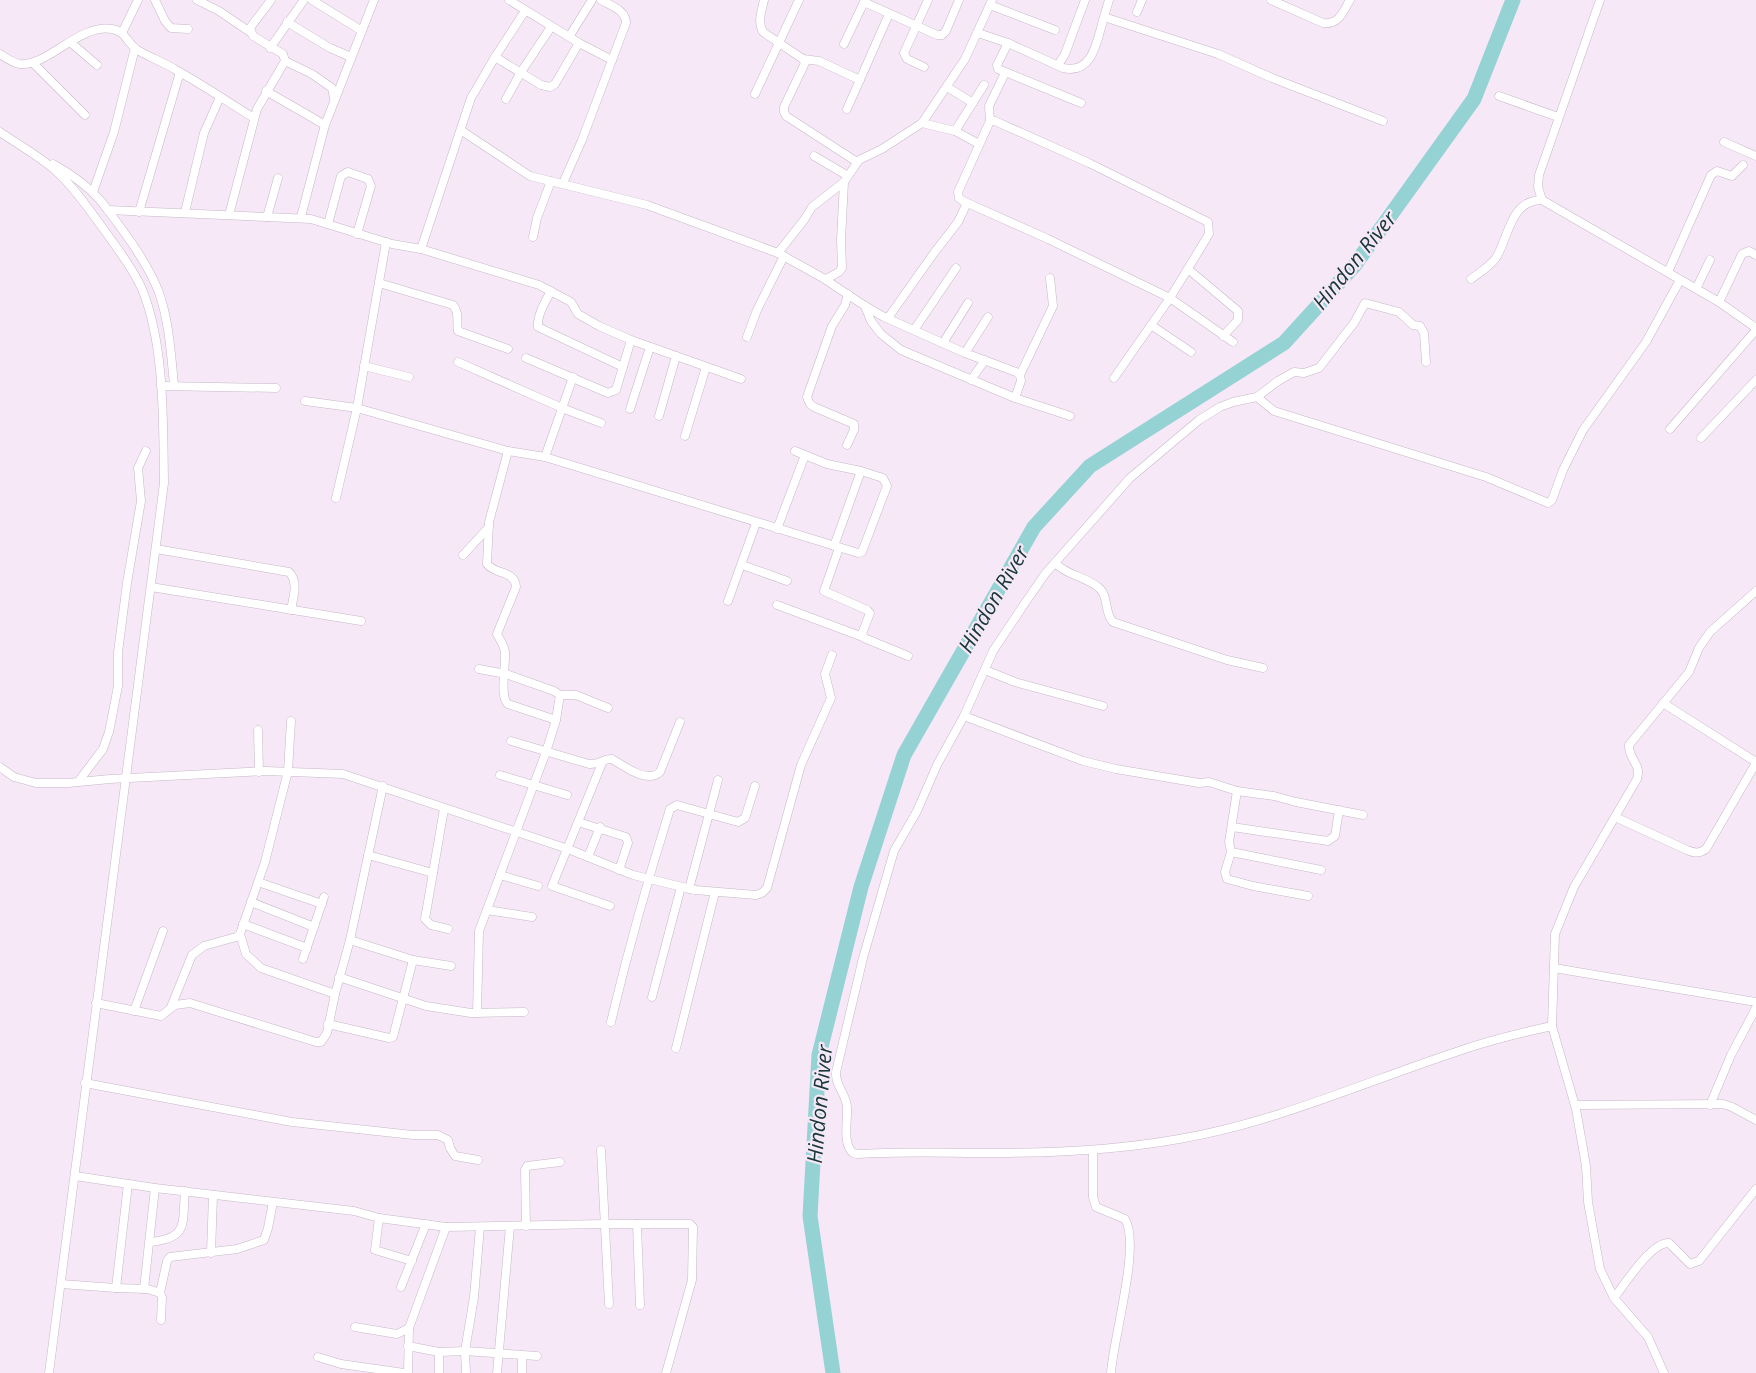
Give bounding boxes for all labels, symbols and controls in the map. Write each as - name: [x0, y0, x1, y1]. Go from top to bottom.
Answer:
- water label: Hindon River: [1306, 204, 1403, 315]
- water label: Hindon River: [951, 540, 1035, 658]
- water label: Hindon River: [800, 1043, 838, 1164]

